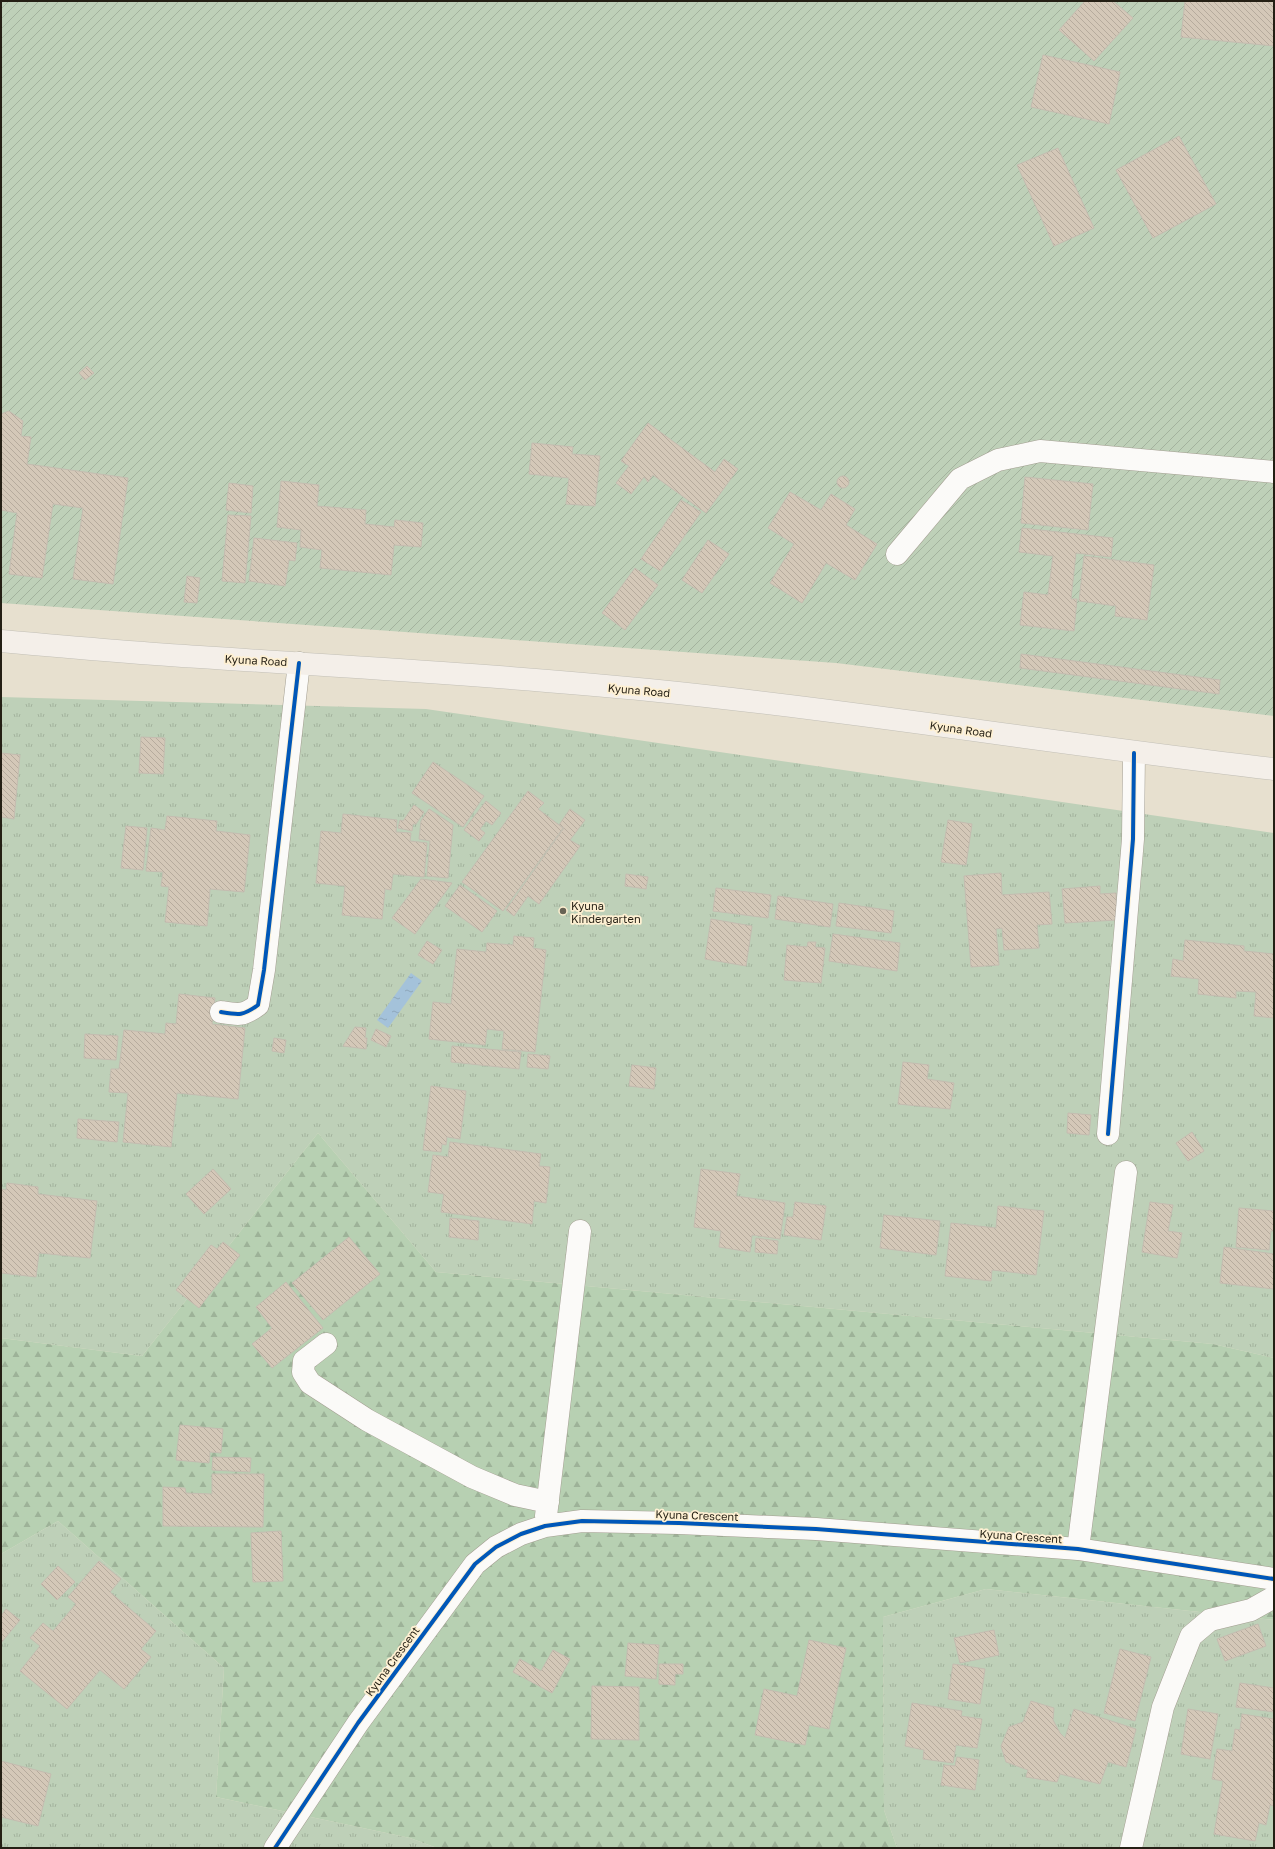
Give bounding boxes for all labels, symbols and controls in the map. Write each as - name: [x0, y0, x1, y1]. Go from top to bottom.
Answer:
- street label: Kyuna Road: [224, 652, 288, 668]
- street label: Kyuna Road: [607, 681, 671, 699]
- street label: Kyuna Road: [929, 718, 993, 740]
- place label: Kyuna Kindergarten: [571, 899, 641, 925]
- marker: Kyuna Kindergarten: [558, 906, 568, 916]
- street label: Kyuna Crescent: [655, 1507, 739, 1523]
- street label: Kyuna Crescent: [979, 1527, 1063, 1545]
- street label: Kyuna Crescent: [362, 1624, 422, 1698]

